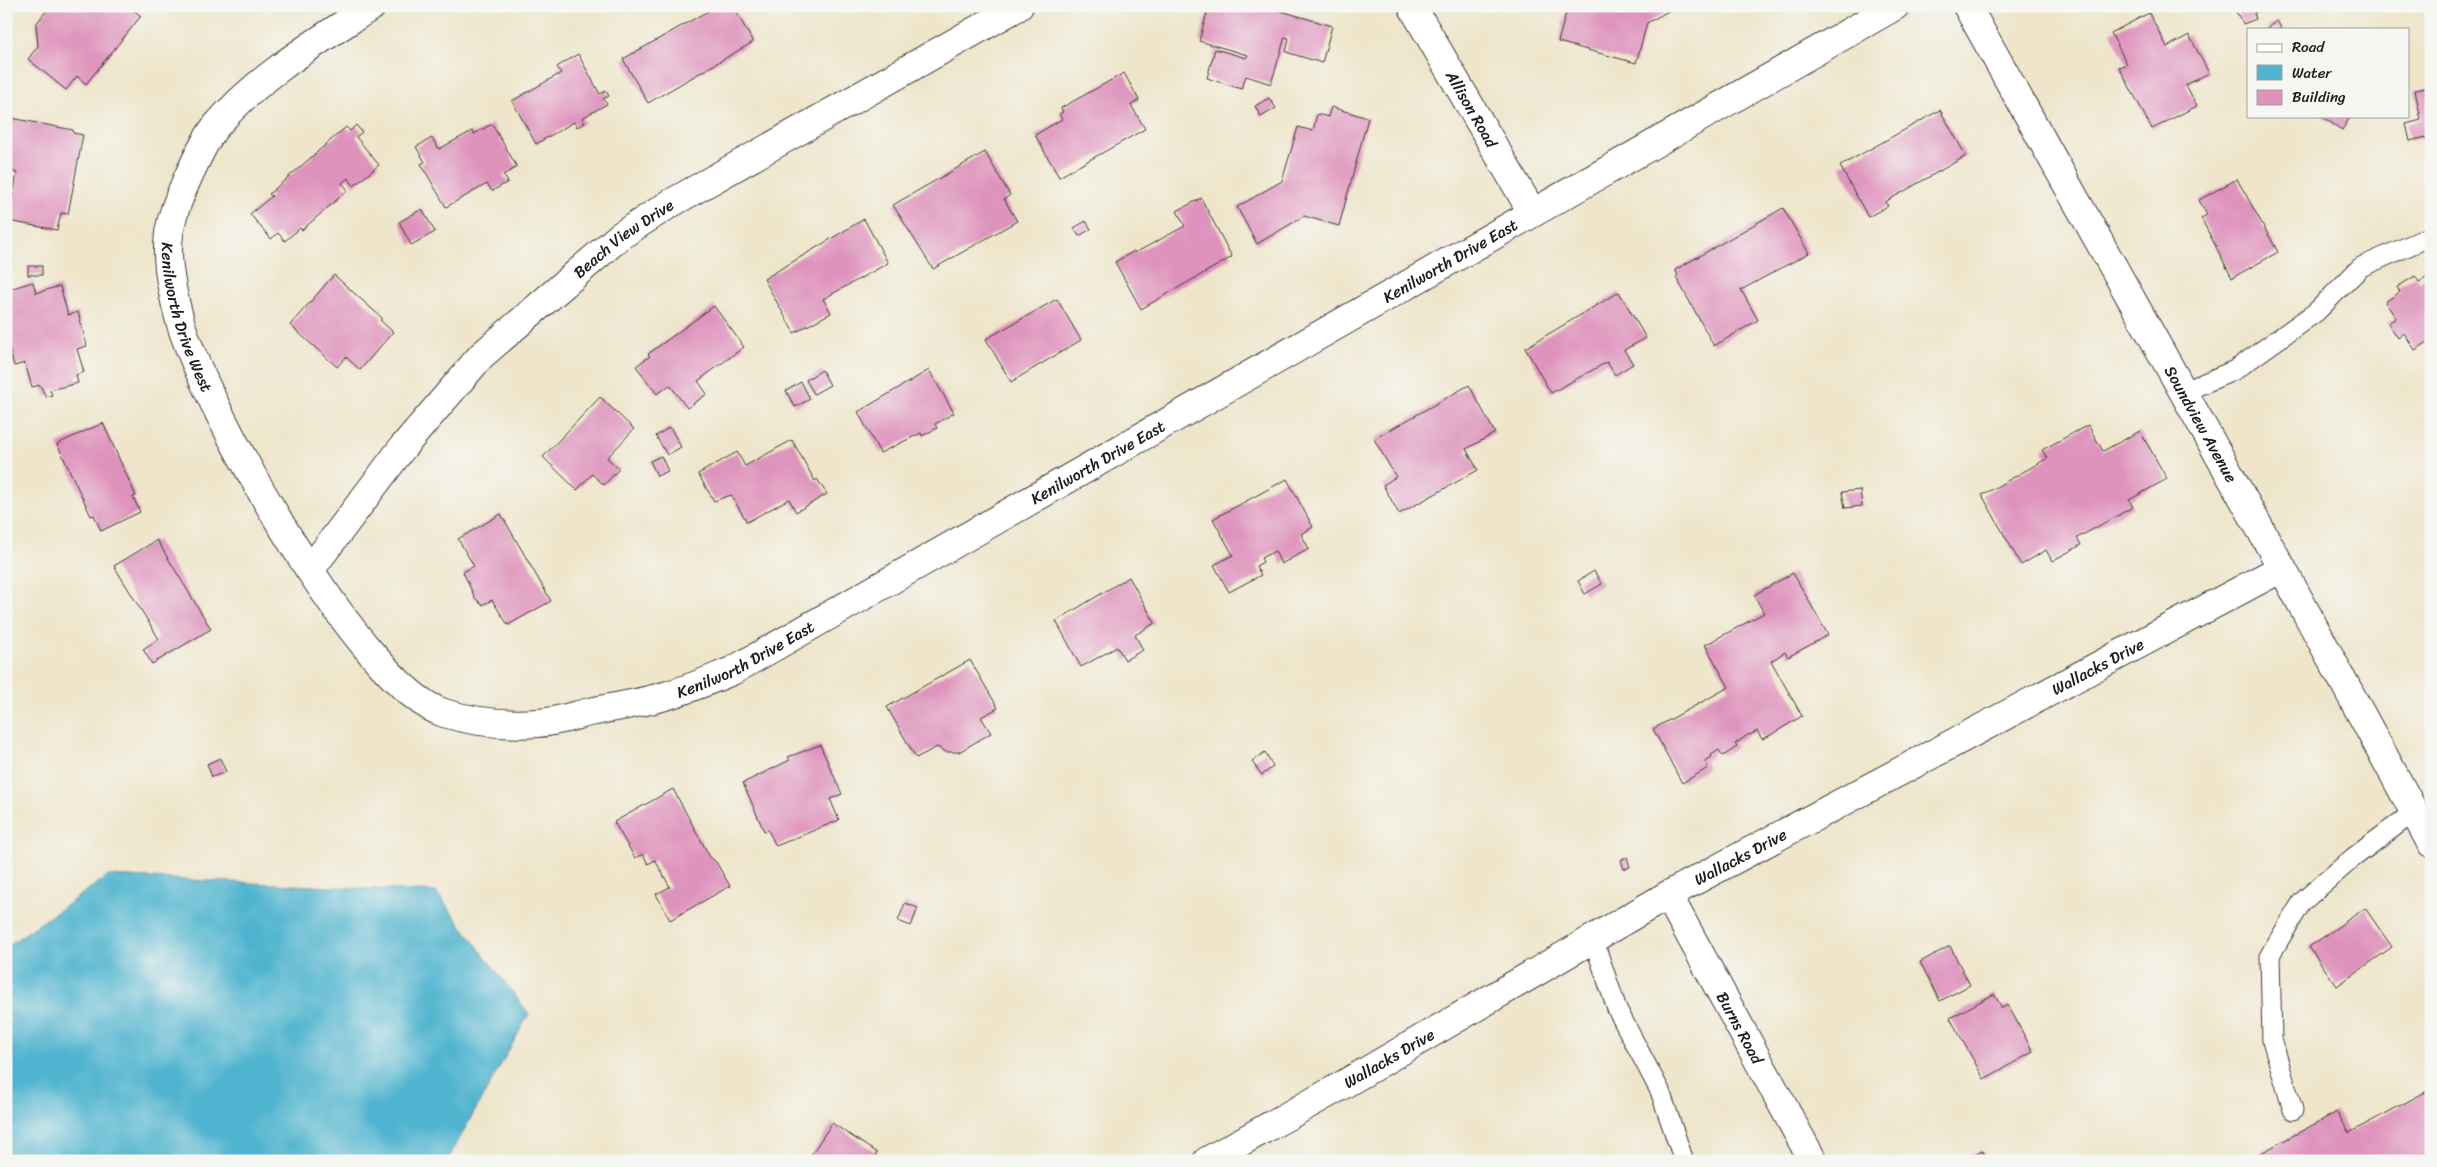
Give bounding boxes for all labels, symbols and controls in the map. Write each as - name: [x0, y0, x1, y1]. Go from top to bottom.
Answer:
- legend: [2247, 28, 2410, 118]
- text: Road: [2292, 34, 2325, 60]
- text: Water: [2292, 60, 2332, 86]
- street label: Allison Road: [1437, 64, 1506, 155]
- text: Building: [2292, 84, 2346, 110]
- street label: Beach View Drive: [566, 191, 679, 286]
- street label: Kenilworth Drive East: [1377, 211, 1523, 311]
- street label: Kenilworth Drive West: [153, 242, 221, 397]
- street label: Soundview Avenue: [2156, 360, 2245, 488]
- street label: Kenilworth Drive East: [1025, 412, 1171, 513]
- street label: Kenilworth Drive East: [673, 613, 820, 706]
- street label: Wallacks Drive: [2046, 630, 2150, 703]
- street label: Wallacks Drive: [1689, 820, 1792, 894]
- street label: Burns Road: [1708, 986, 1772, 1071]
- street label: Wallacks Drive: [1338, 1020, 1440, 1097]

